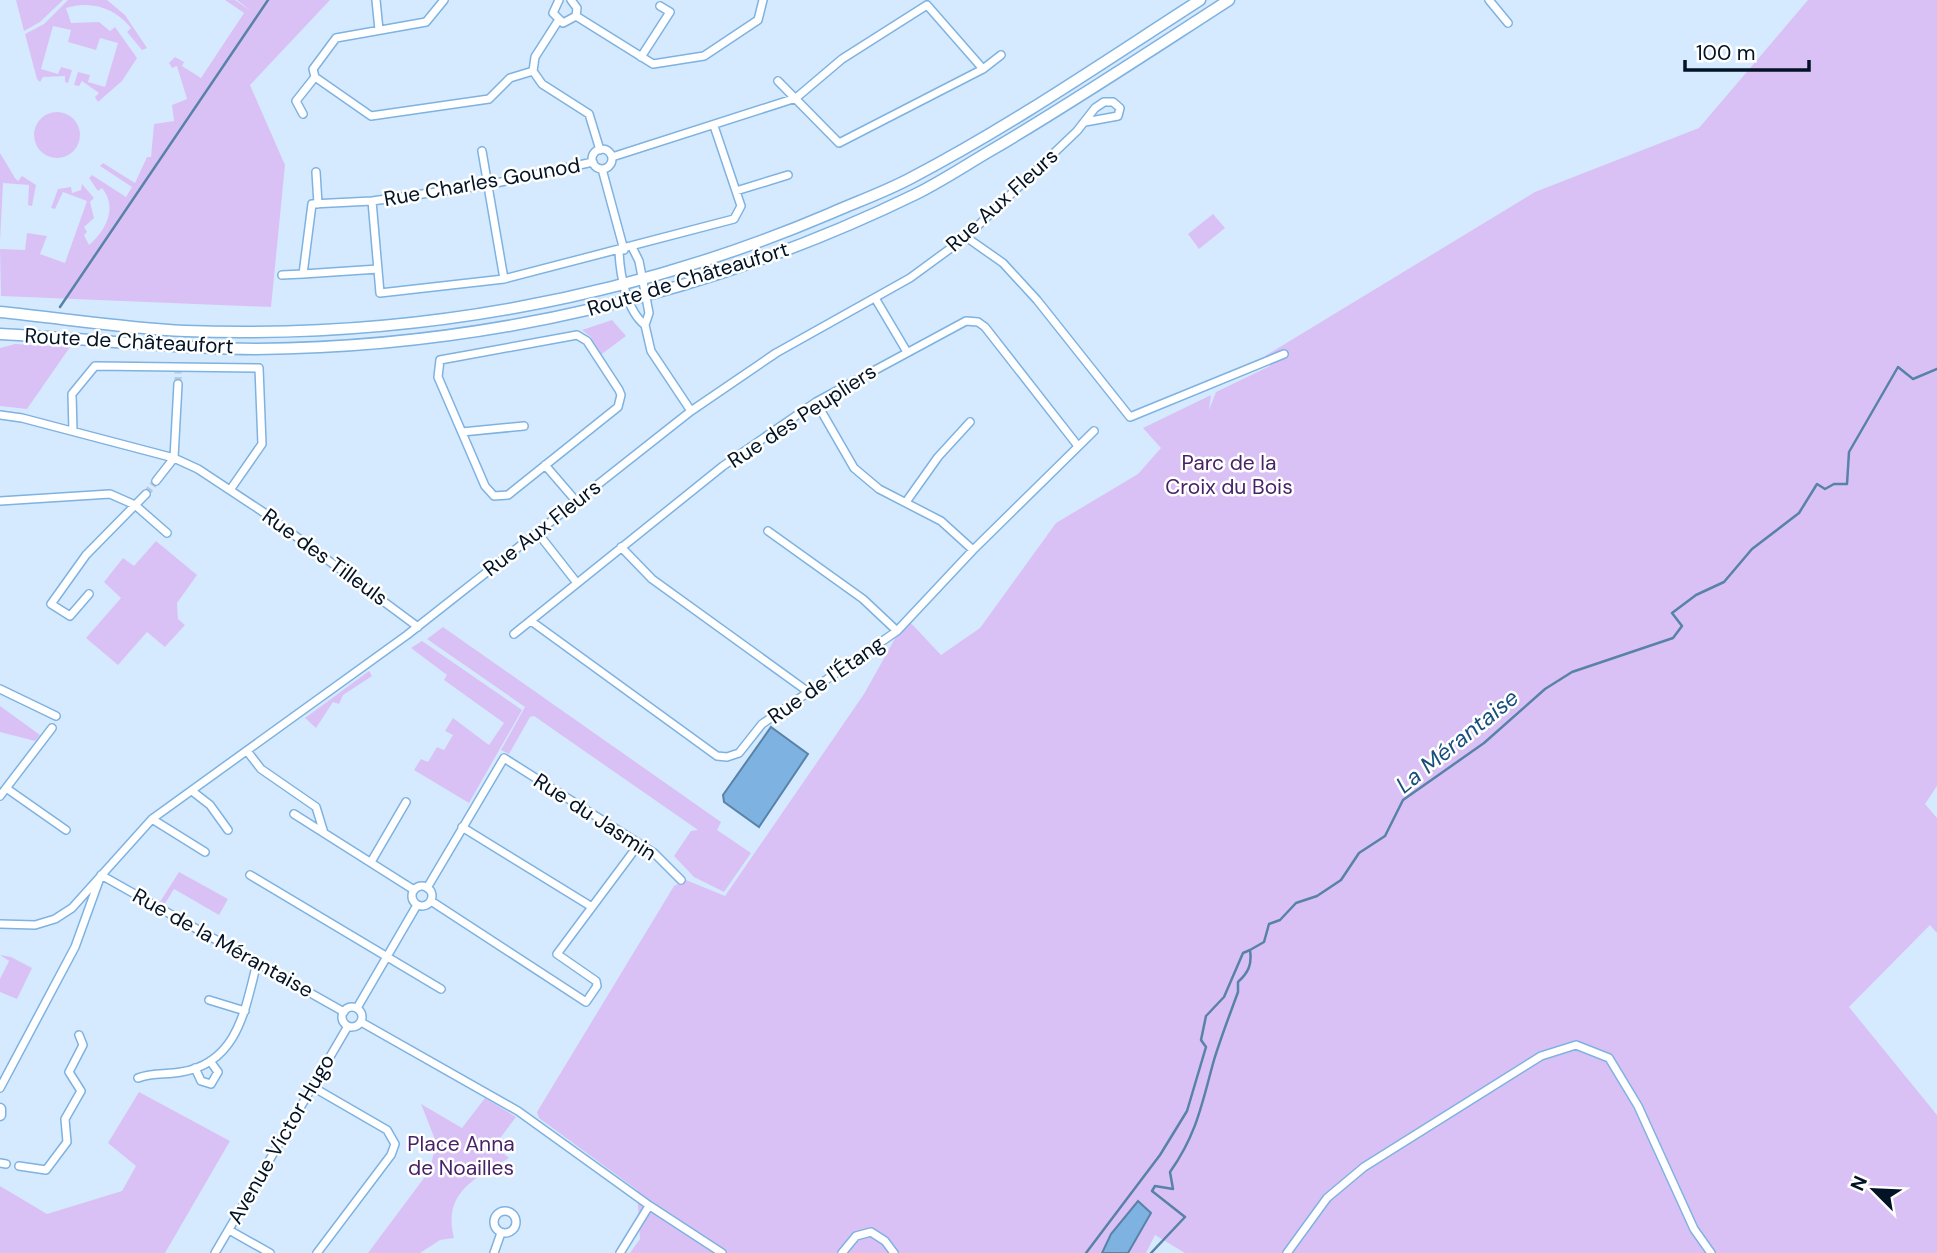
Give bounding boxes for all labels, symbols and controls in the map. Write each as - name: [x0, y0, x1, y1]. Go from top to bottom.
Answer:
- scale bar: [1685, 28, 1809, 72]
- text: 100 m: [1696, 39, 1756, 67]
- street label: Rue Aux Fleurs: [940, 142, 1064, 258]
- street label: Rue Charles Gounod: [381, 151, 583, 213]
- street label: Route de Châteaufort: [584, 235, 792, 323]
- street label: Route de Châteaufort: [24, 322, 234, 360]
- street label: Rue des Peupliers: [722, 357, 882, 475]
- park label: Parc de la Croix du Bois: [1165, 449, 1293, 501]
- street label: Rue Aux Fleurs: [477, 473, 607, 583]
- street label: Rue des Tilleuls: [257, 502, 393, 612]
- street label: Rue de l'Étang: [762, 629, 890, 730]
- water label: La Mérantaise: [1389, 682, 1525, 800]
- street label: Rue du Jasmin: [528, 767, 662, 867]
- street label: Rue de la Mérantaise: [128, 882, 318, 1004]
- street label: Avenue Victor Hugo: [221, 1049, 341, 1229]
- park label: Place Anna de Noailles: [407, 1130, 515, 1182]
- north arrow: [1839, 1155, 1909, 1225]
- text: N: [1845, 1172, 1873, 1195]

